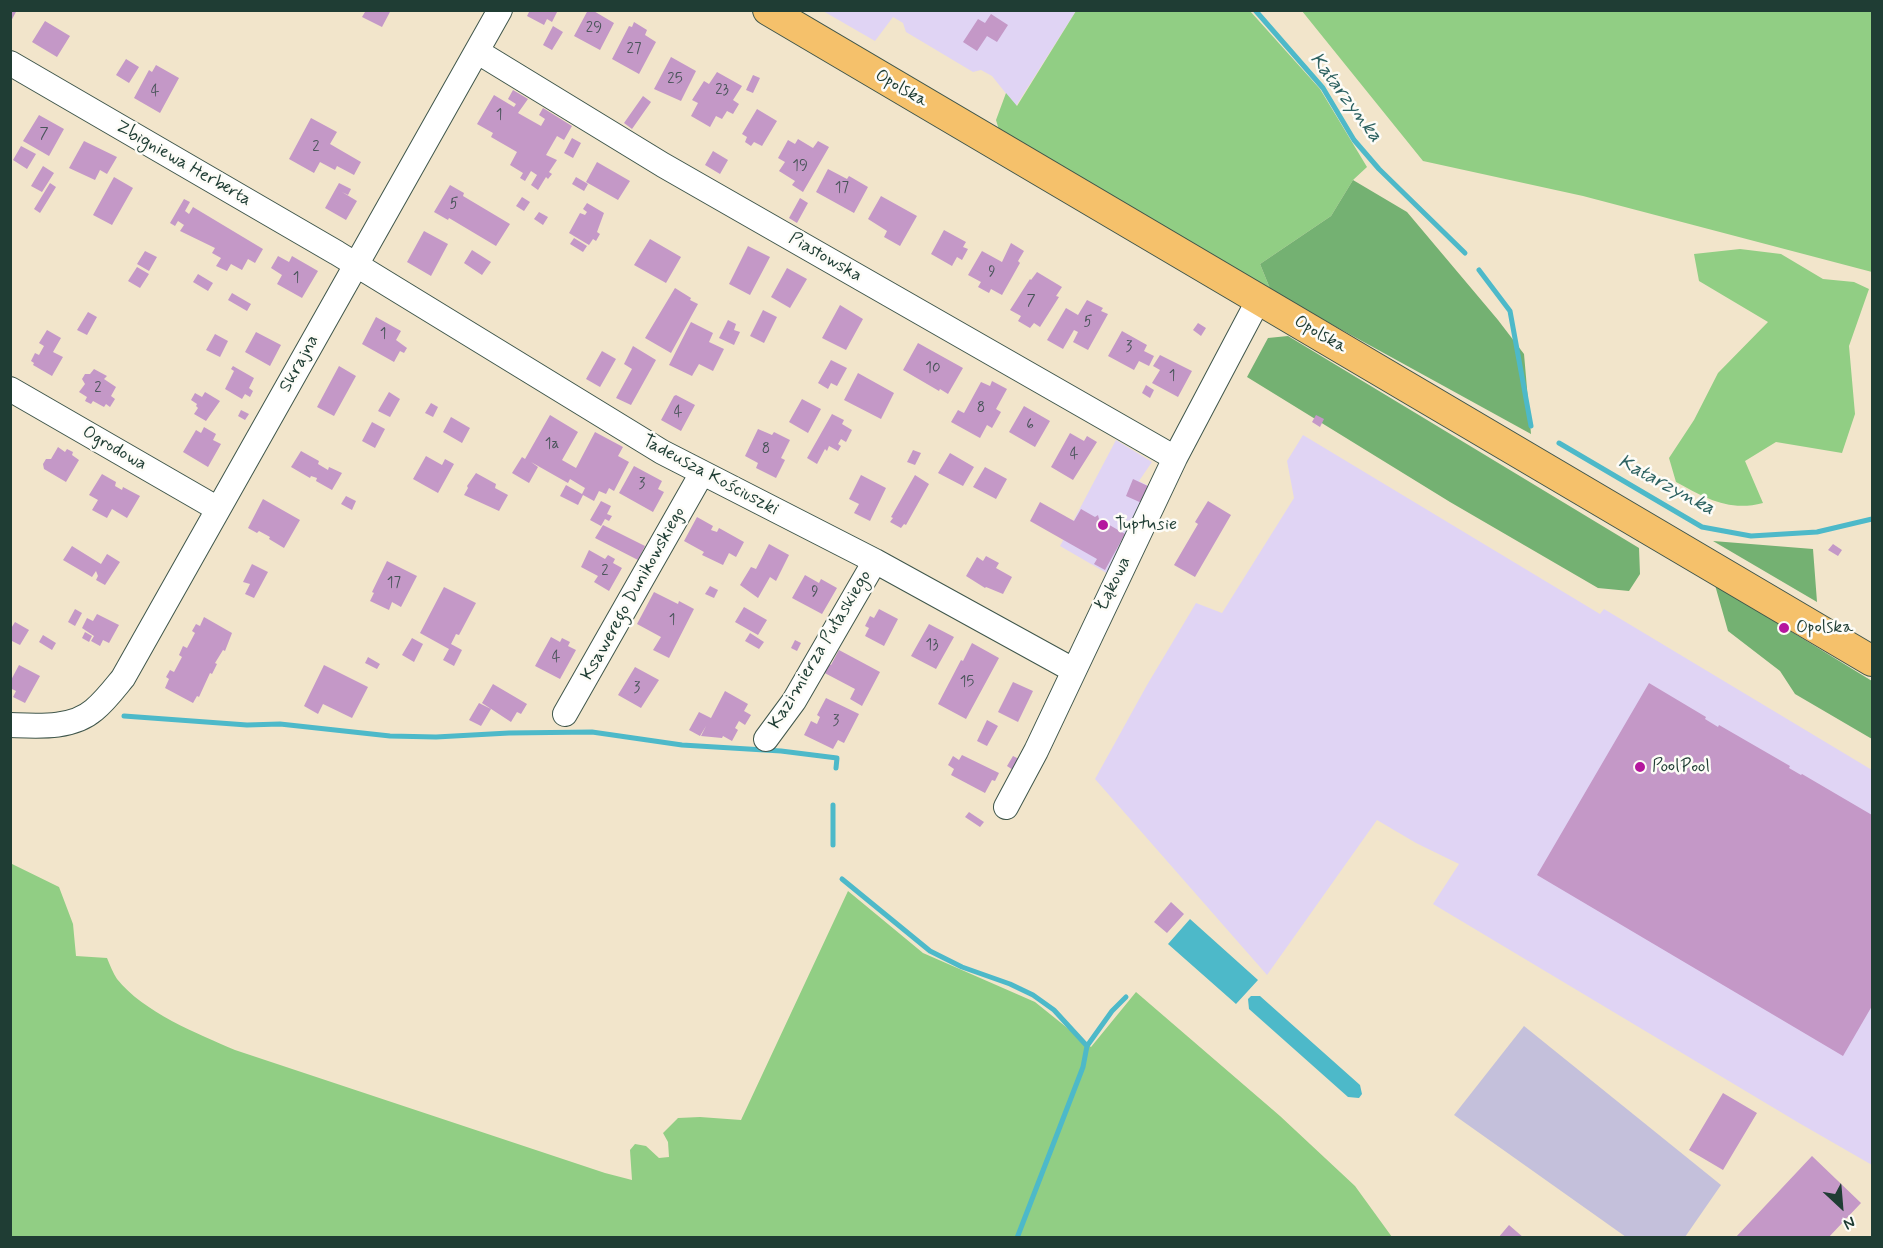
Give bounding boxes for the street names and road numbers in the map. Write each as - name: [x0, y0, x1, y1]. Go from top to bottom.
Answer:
- street label: Opolska: [871, 65, 931, 113]
- street label: Zbigniewa Herberta: [111, 116, 255, 212]
- street label: Piastowska: [785, 228, 865, 288]
- street label: Opolska: [1290, 311, 1350, 359]
- street label: Skrajna: [276, 332, 324, 396]
- street label: Ogrodowa: [78, 422, 150, 476]
- street label: Tadeusza Kościuszki: [638, 431, 782, 521]
- street label: Ksawerego Dunikowskiego: [577, 503, 691, 685]
- street label: Łąkowa: [1092, 553, 1136, 615]
- street label: Kazimierza Pułaskiego: [765, 567, 877, 733]

